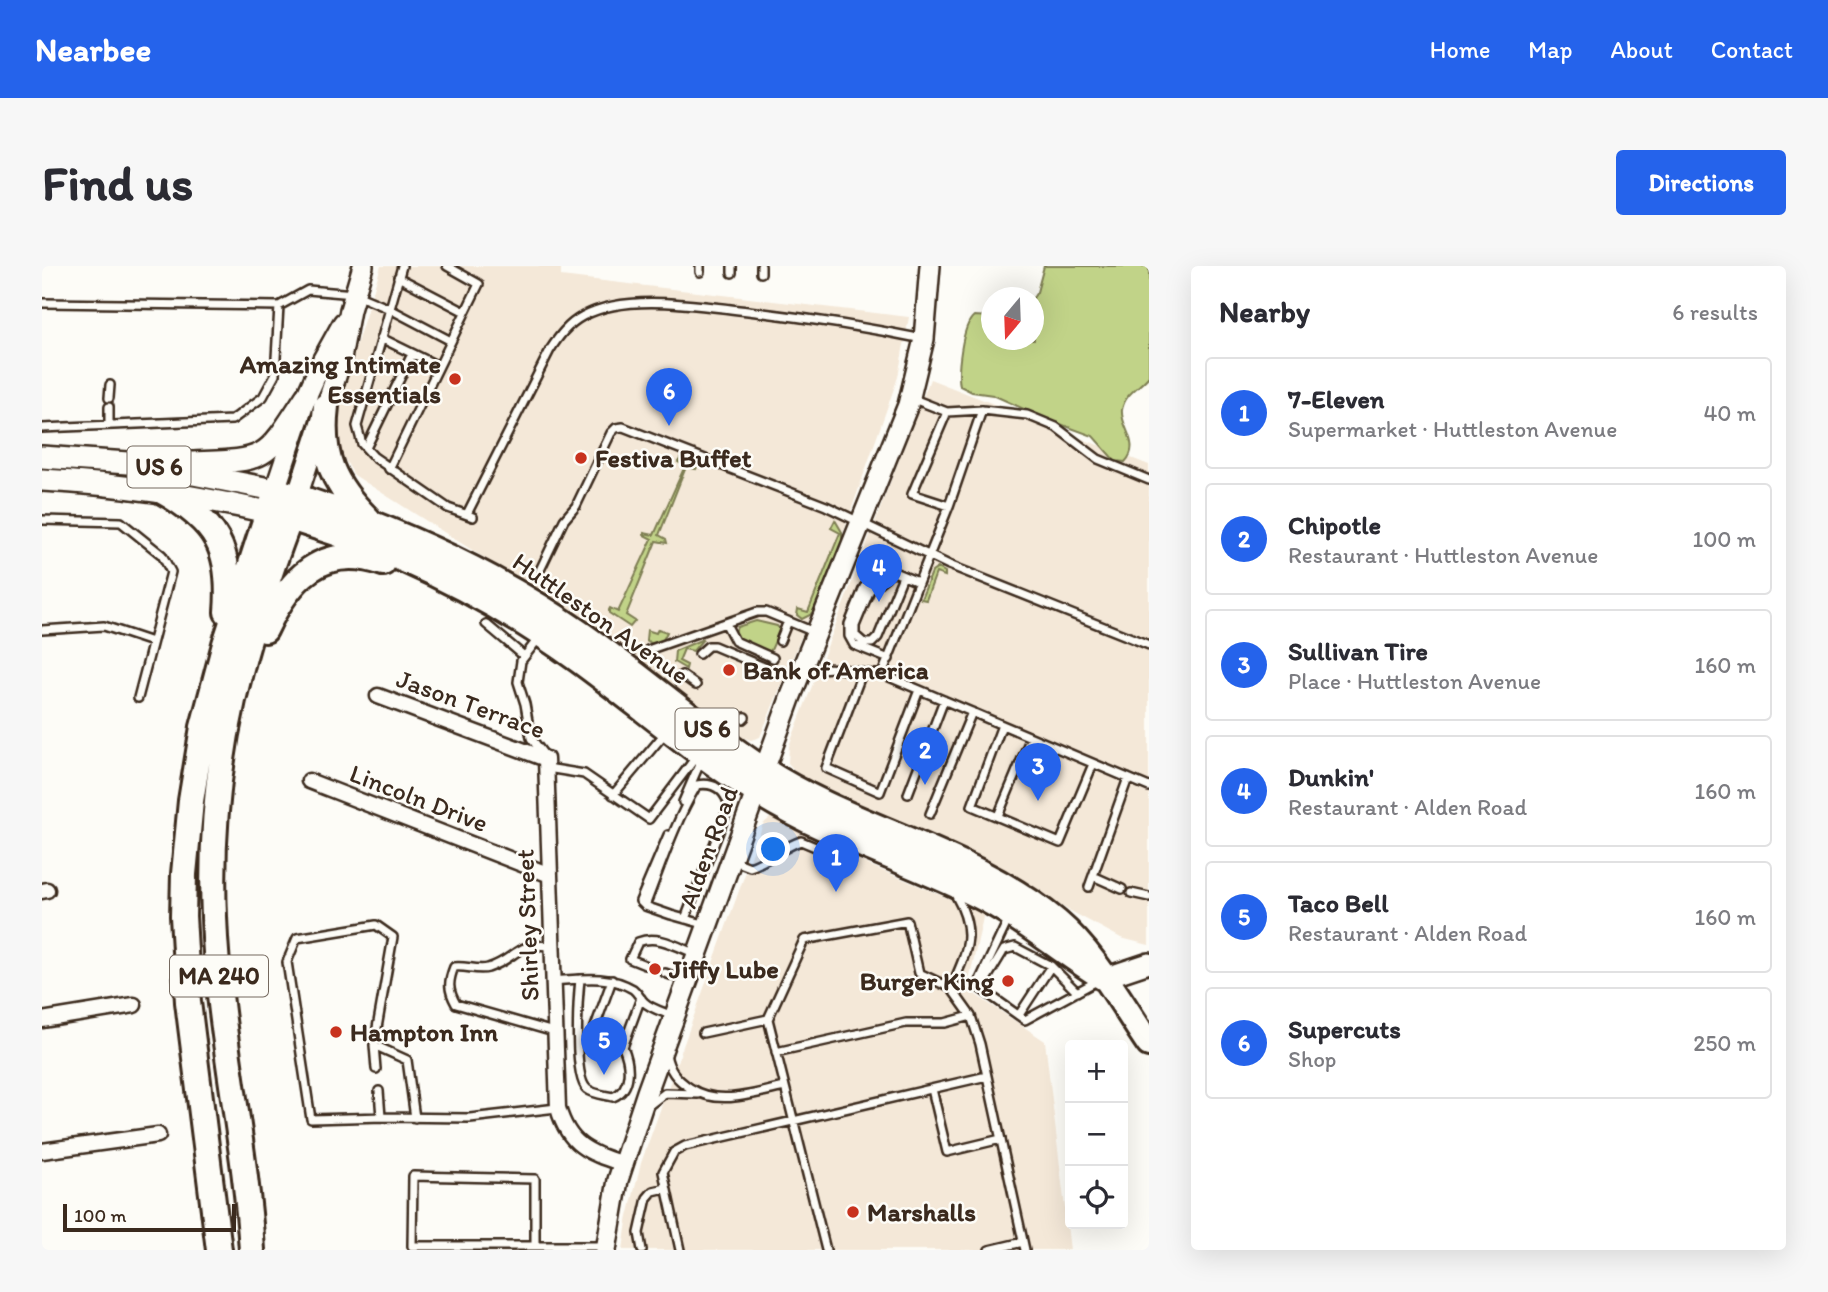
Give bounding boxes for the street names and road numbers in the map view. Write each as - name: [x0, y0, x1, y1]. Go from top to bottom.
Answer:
- road number: US 6: [128, 447, 190, 488]
- street label: Huttleston Avenue: [507, 545, 695, 691]
- street label: Jason Terrace: [392, 662, 550, 746]
- road number: US 6: [676, 708, 738, 750]
- street label: Lincoln Drive: [345, 757, 493, 839]
- street label: Alden Road: [671, 781, 745, 912]
- street label: Shirley Street: [508, 848, 546, 1002]
- road number: MA 240: [170, 956, 268, 996]

